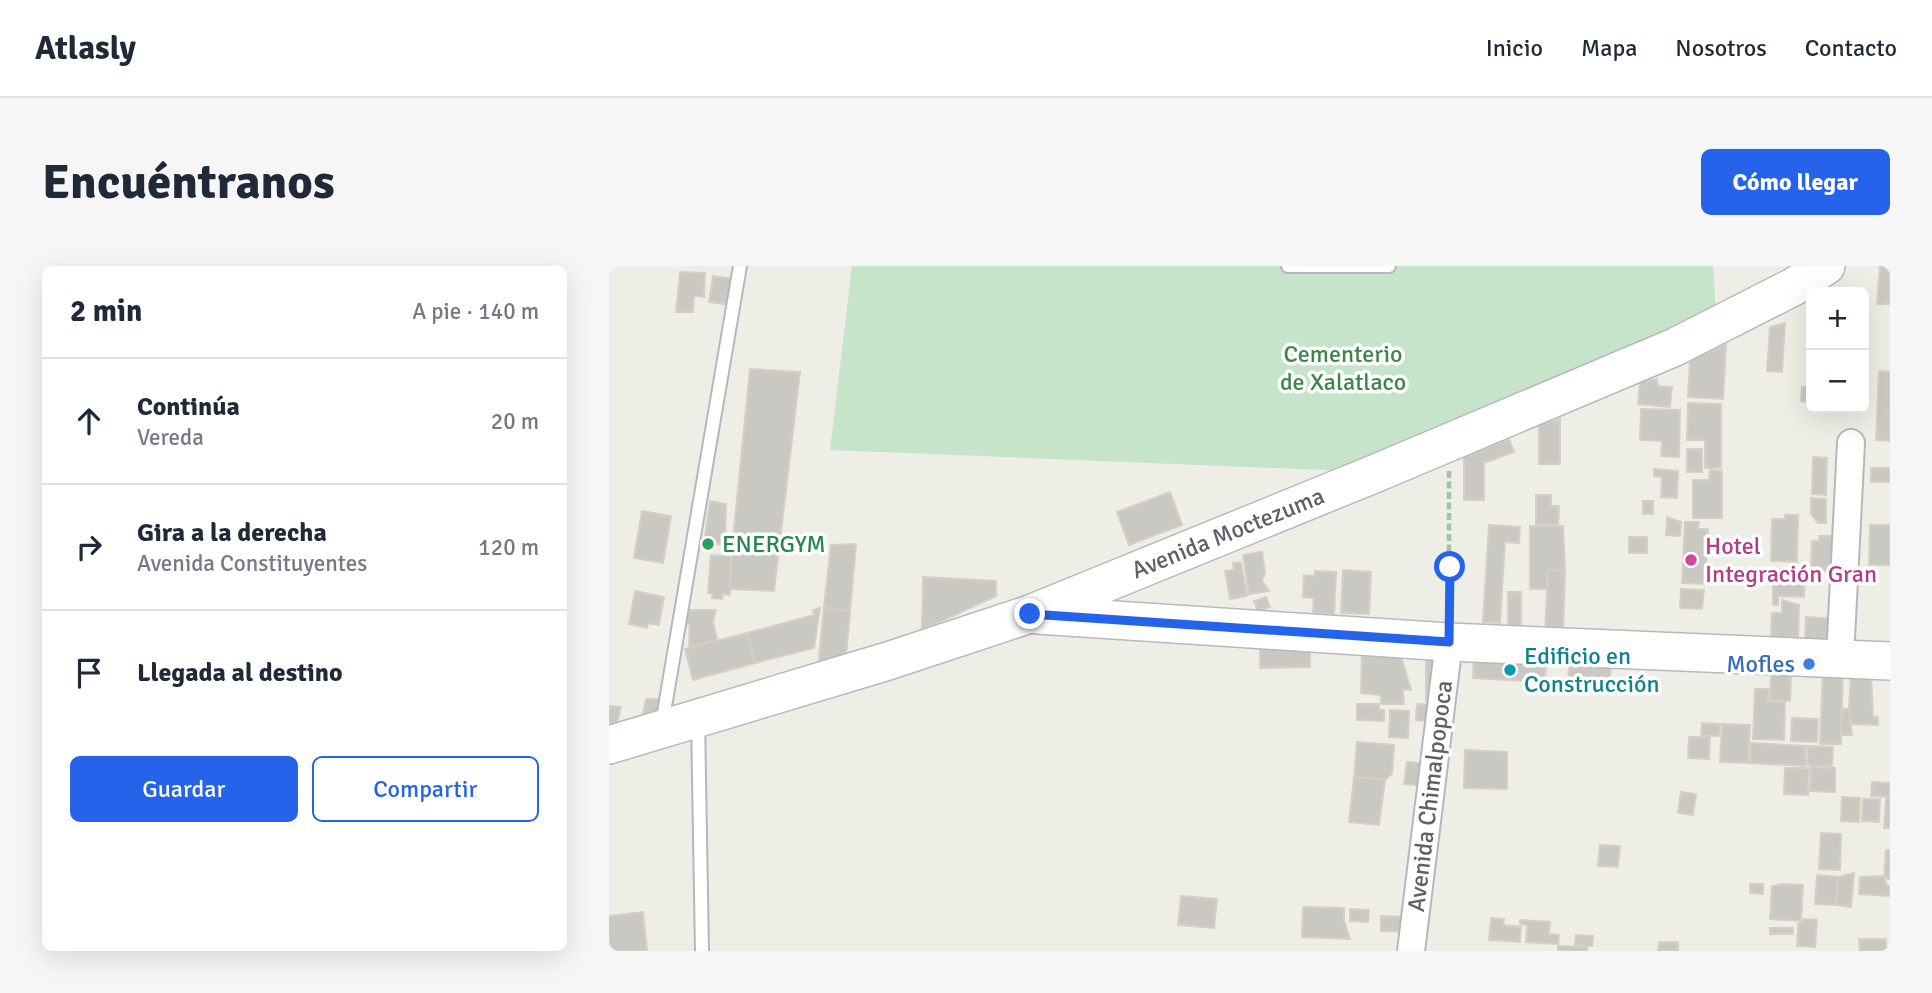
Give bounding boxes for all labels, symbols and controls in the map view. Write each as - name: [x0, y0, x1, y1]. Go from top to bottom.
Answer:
- text: Atlasly: [35, 28, 136, 69]
- text: Inicio: [1486, 33, 1543, 63]
- text: Mapa: [1581, 33, 1637, 63]
- text: Nosotros: [1675, 33, 1767, 63]
- text: Contacto: [1805, 33, 1897, 63]
- button: Cómo llegar: [1701, 149, 1890, 215]
- text: Encuéntranos: [42, 152, 335, 212]
- map controls: [1806, 287, 1869, 413]
- button: +: [1806, 287, 1869, 350]
- text: 2 min: [70, 293, 142, 330]
- text: A pie · 140 m: [412, 297, 539, 326]
- park label: Cementerio de Xalatlaco: [1280, 339, 1406, 397]
- button: −: [1806, 350, 1869, 413]
- text: Continúa: [137, 391, 240, 423]
- icon: ahead: [70, 402, 108, 440]
- text: 20 m: [491, 407, 539, 436]
- text: Vereda: [137, 423, 204, 452]
- street label: Avenida Moctezuma: [1127, 481, 1329, 585]
- text: Gira a la derecha: [137, 517, 327, 549]
- icon: right: [70, 528, 108, 566]
- place label: ENERGYM: [722, 529, 826, 559]
- place label: Hotel Integración Gran: [1705, 531, 1877, 589]
- text: 120 m: [478, 533, 539, 562]
- marker: ENERGYM: [700, 536, 716, 552]
- text: Avenida Constituyentes: [137, 549, 367, 578]
- route start: [1434, 551, 1465, 582]
- marker: Hotel Integración Gran: [1683, 552, 1699, 568]
- route end: [1014, 598, 1045, 629]
- place label: Edificio en Construcción: [1524, 641, 1660, 699]
- place label: Mofles: [1726, 649, 1795, 679]
- icon: arrive: [70, 654, 108, 692]
- marker: Mofles: [1801, 656, 1817, 672]
- text: Llegada al destino: [137, 657, 343, 689]
- marker: Edificio en Construcción: [1502, 662, 1518, 678]
- street label: Avenida Chimalpopoca: [1401, 679, 1459, 913]
- button: Guardar: [70, 756, 298, 822]
- button: Compartir: [312, 756, 539, 822]

